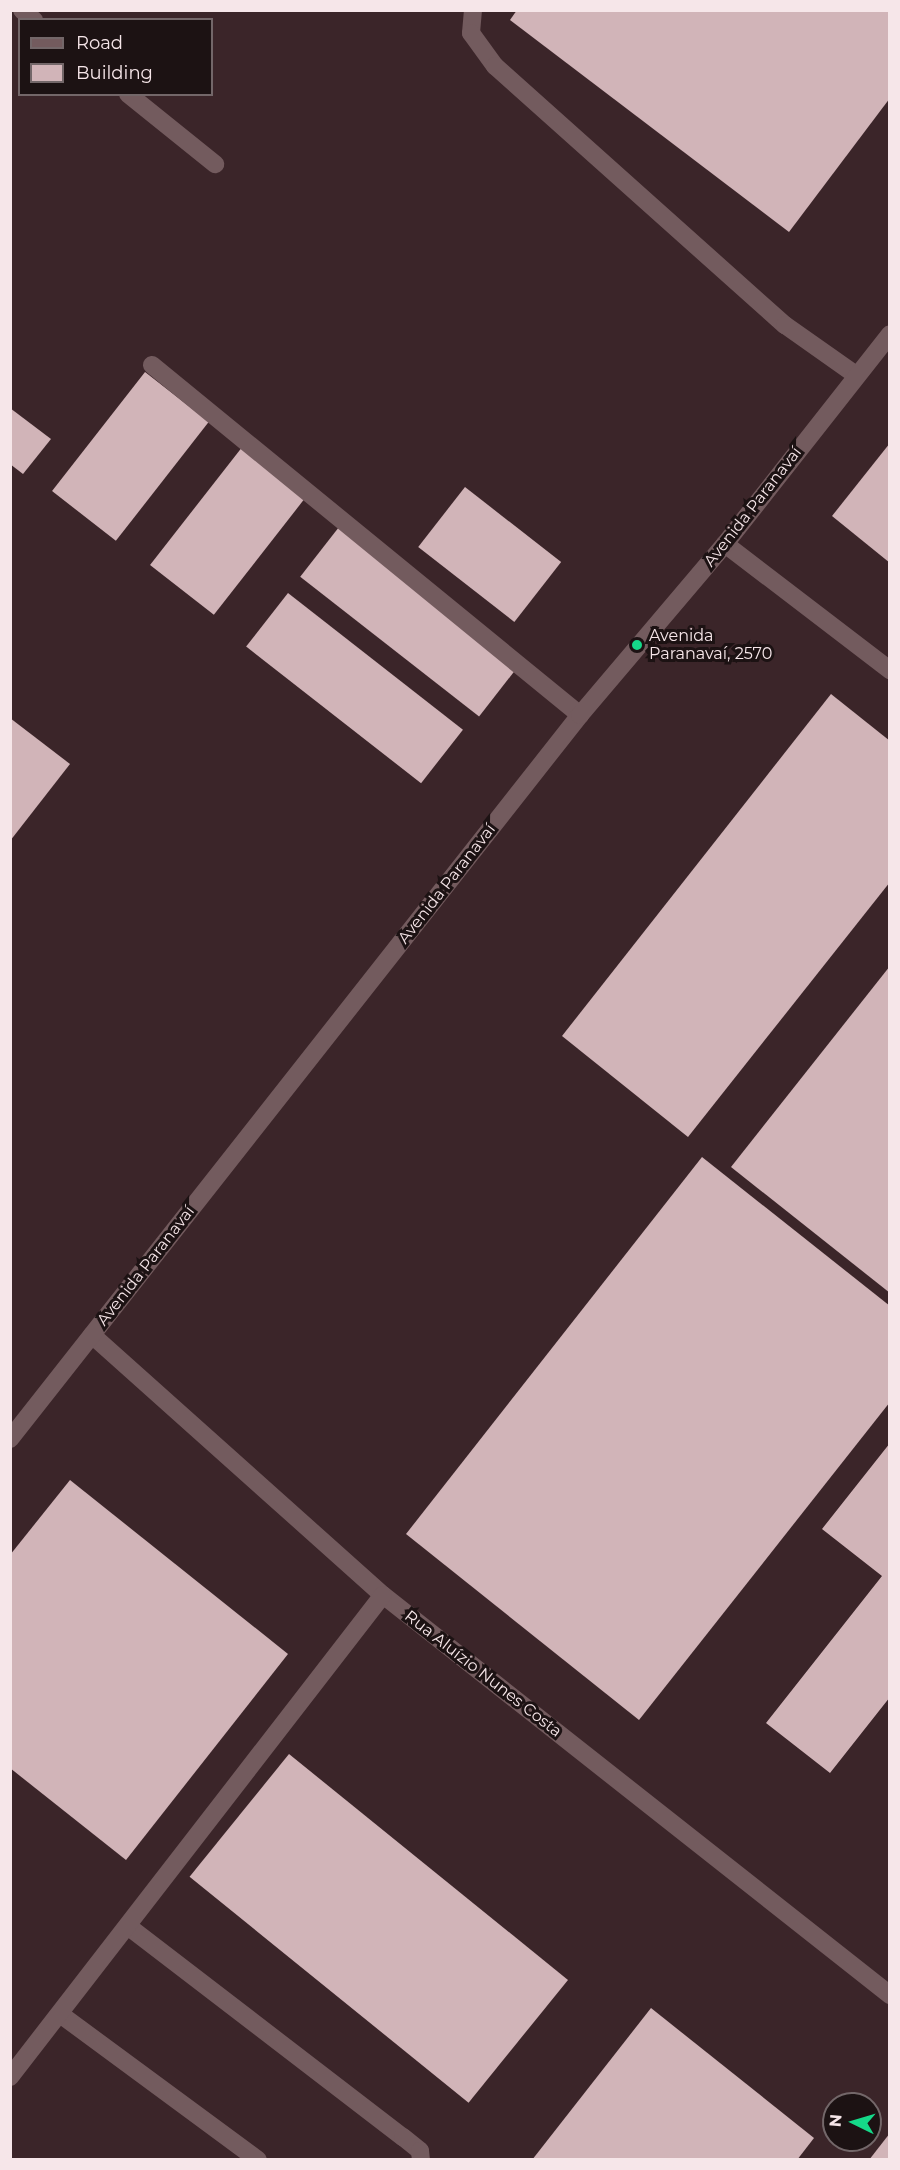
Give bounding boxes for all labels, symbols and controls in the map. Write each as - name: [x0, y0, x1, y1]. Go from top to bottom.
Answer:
- legend: [18, 18, 213, 96]
- text: Road: [76, 32, 123, 54]
- text: Building: [76, 62, 153, 84]
- street label: Avenida Paranavaí: [700, 443, 806, 571]
- place label: Avenida Paranavaí, 2570: [649, 626, 772, 664]
- marker: Avenida Paranavaí, 2570: [630, 638, 644, 652]
- street label: Avenida Paranavaí: [394, 820, 500, 948]
- street label: Avenida Paranavaí: [93, 1202, 199, 1330]
- street label: Rua Aluízio Nunes Costa: [401, 1607, 565, 1741]
- north arrow: [822, 2092, 882, 2152]
- text: N: [826, 2113, 846, 2128]

